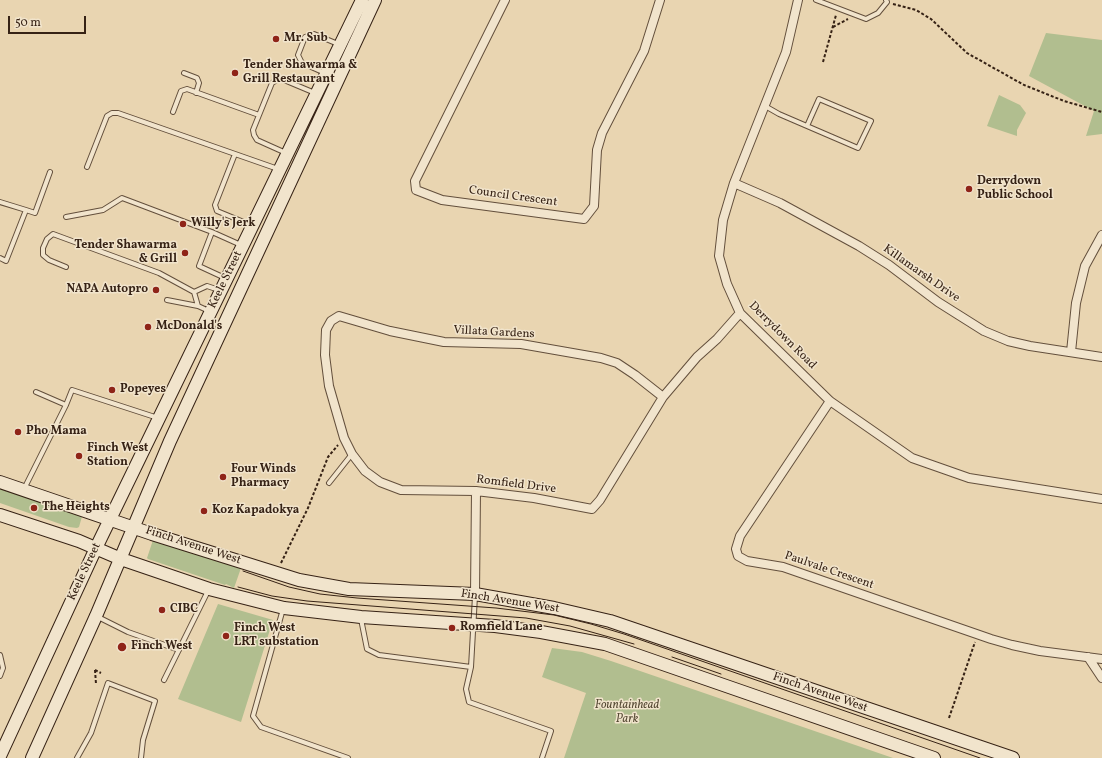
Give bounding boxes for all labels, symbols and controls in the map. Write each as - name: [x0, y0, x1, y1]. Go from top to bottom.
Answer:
- scale bar: [10, 8, 88, 34]
- text: 50 m: [15, 15, 41, 31]
- place label: Mr. Sub: [284, 32, 328, 46]
- marker: Mr. Sub: [271, 34, 281, 44]
- place label: Tender Shawarma & Grill Restaurant: [243, 59, 357, 87]
- marker: Tender Shawarma & Grill Restaurant: [230, 68, 240, 78]
- place label: Derrydown Public School: [977, 175, 1053, 203]
- street label: Council Crescent: [468, 184, 558, 210]
- marker: Derrydown Public School: [964, 184, 974, 194]
- place label: Willy's Jerk: [191, 217, 255, 231]
- marker: Willy's Jerk: [178, 219, 188, 229]
- place label: Tender Shawarma & Grill: [74, 239, 177, 267]
- street label: Killamarsh Drive: [880, 242, 962, 306]
- marker: Tender Shawarma & Grill: [180, 248, 190, 258]
- street label: Keele Street: [206, 249, 246, 311]
- place label: NAPA Autopro: [67, 283, 148, 297]
- marker: NAPA Autopro: [151, 285, 161, 295]
- street label: Derrydown Road: [745, 299, 819, 373]
- place label: McDonald's: [156, 320, 222, 334]
- marker: McDonald's: [143, 322, 153, 332]
- street label: Villata Gardens: [453, 324, 535, 342]
- place label: Popeyes: [120, 383, 166, 397]
- marker: Popeyes: [107, 385, 117, 395]
- place label: Pho Mama: [26, 425, 87, 439]
- marker: Pho Mama: [13, 427, 23, 437]
- place label: Finch West Station: [87, 442, 148, 470]
- marker: Finch West Station: [74, 451, 84, 461]
- place label: Four Winds Pharmacy: [231, 463, 296, 491]
- marker: Four Winds Pharmacy: [218, 472, 228, 482]
- street label: Romfield Drive: [475, 473, 557, 497]
- place label: The Heights: [42, 501, 110, 515]
- marker: The Heights: [29, 503, 39, 513]
- place label: Koz Kapadokya: [212, 504, 299, 518]
- marker: Koz Kapadokya: [199, 506, 209, 516]
- street label: Finch Avenue West: [143, 524, 243, 568]
- street label: Keele Street: [65, 541, 105, 603]
- street label: Paulvale Crescent: [782, 549, 876, 593]
- street label: Finch Avenue West: [460, 587, 560, 617]
- place label: CIBC: [170, 603, 198, 617]
- marker: CIBC: [157, 605, 167, 615]
- place label: Romfield Lane: [460, 621, 543, 635]
- place label: Finch West LRT substation: [234, 622, 319, 650]
- marker: Romfield Lane: [447, 623, 457, 633]
- marker: Finch West LRT substation: [221, 631, 231, 641]
- place label: Finch West: [131, 640, 192, 654]
- marker: Finch West: [116, 641, 128, 653]
- street label: Finch Avenue West: [771, 670, 869, 716]
- park label: Fountainhead Park: [595, 699, 659, 727]

